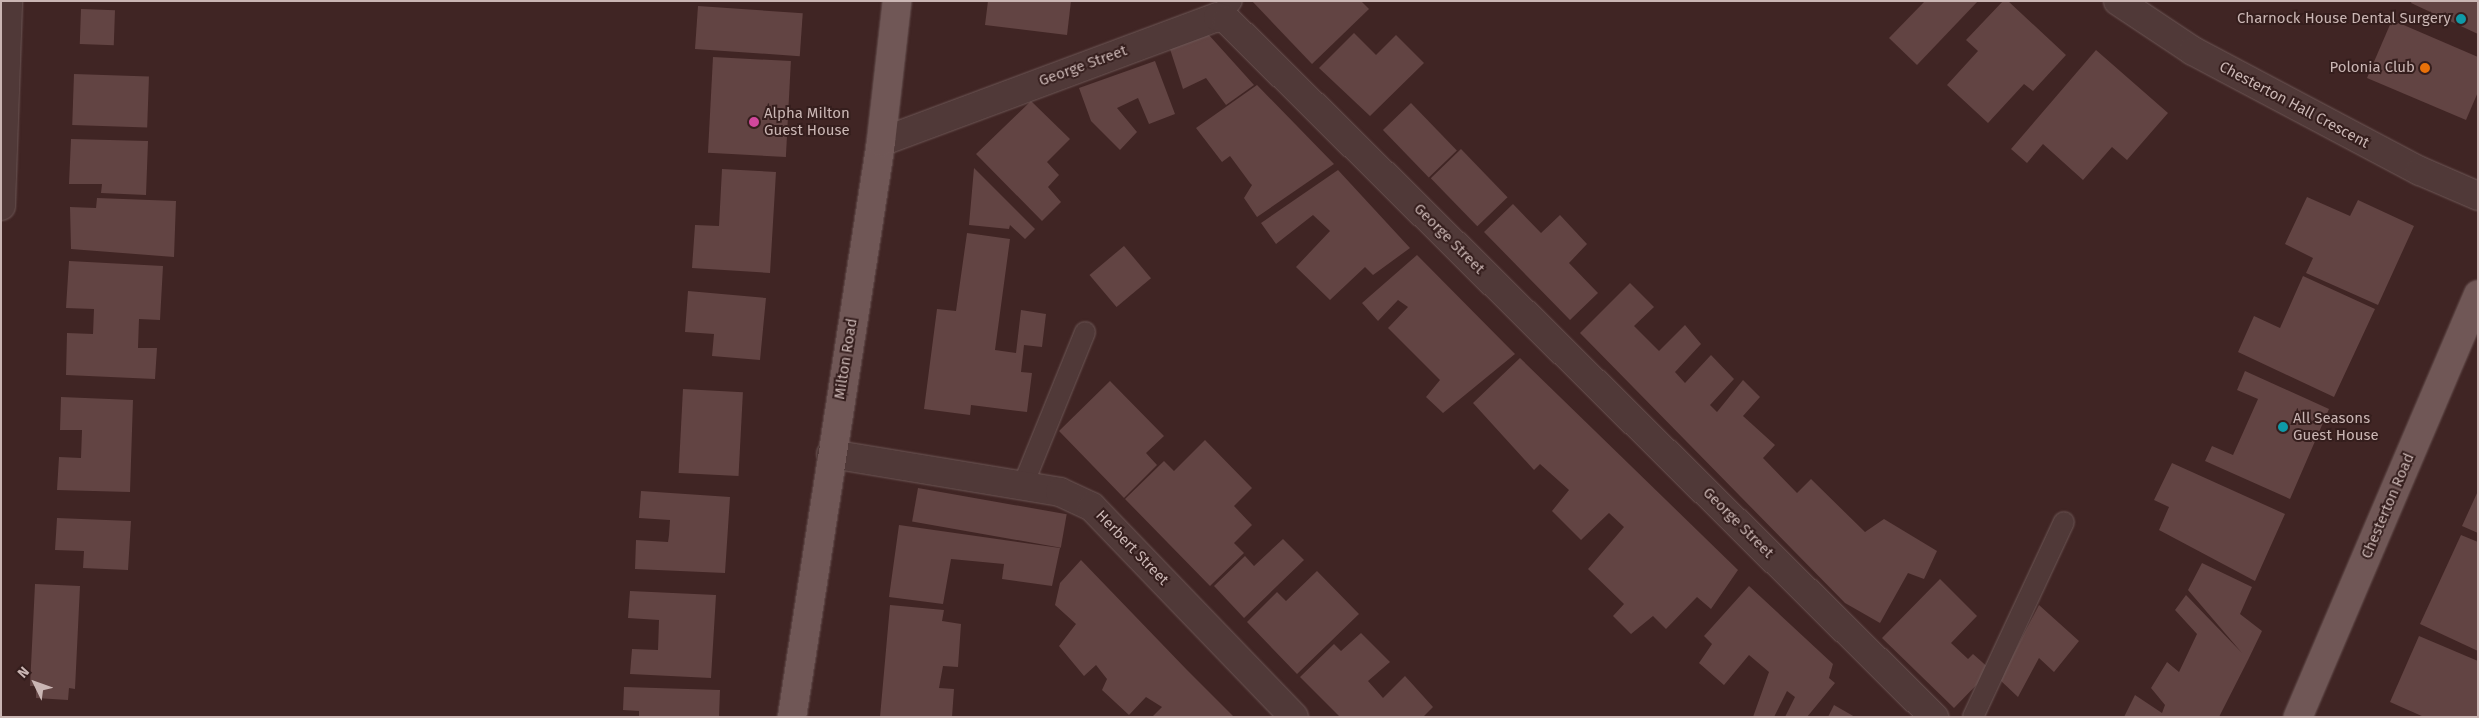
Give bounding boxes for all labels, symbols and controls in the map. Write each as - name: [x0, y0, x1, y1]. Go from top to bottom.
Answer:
- place label: Charnock House Dental Surgery: [2237, 10, 2451, 28]
- marker: Charnock House Dental Surgery: [2455, 13, 2467, 25]
- street label: George Street: [1037, 42, 1129, 90]
- street label: Chesterton Hall Crescent: [2216, 58, 2372, 152]
- place label: Polonia Club: [2329, 59, 2415, 77]
- marker: Polonia Club: [2419, 62, 2431, 74]
- place label: Alpha Milton Guest House: [764, 104, 850, 139]
- marker: Alpha Milton Guest House: [748, 116, 760, 128]
- street label: George Street: [1410, 200, 1488, 278]
- street label: Milton Road: [831, 317, 861, 401]
- place label: All Seasons Guest House: [2293, 409, 2379, 444]
- marker: All Seasons Guest House: [2277, 421, 2289, 433]
- street label: Chesterton Road: [2358, 451, 2418, 561]
- street label: George Street: [1699, 484, 1777, 562]
- street label: Herbert Street: [1092, 507, 1172, 589]
- north arrow: [10, 658, 60, 708]
- text: N: [14, 663, 33, 682]

